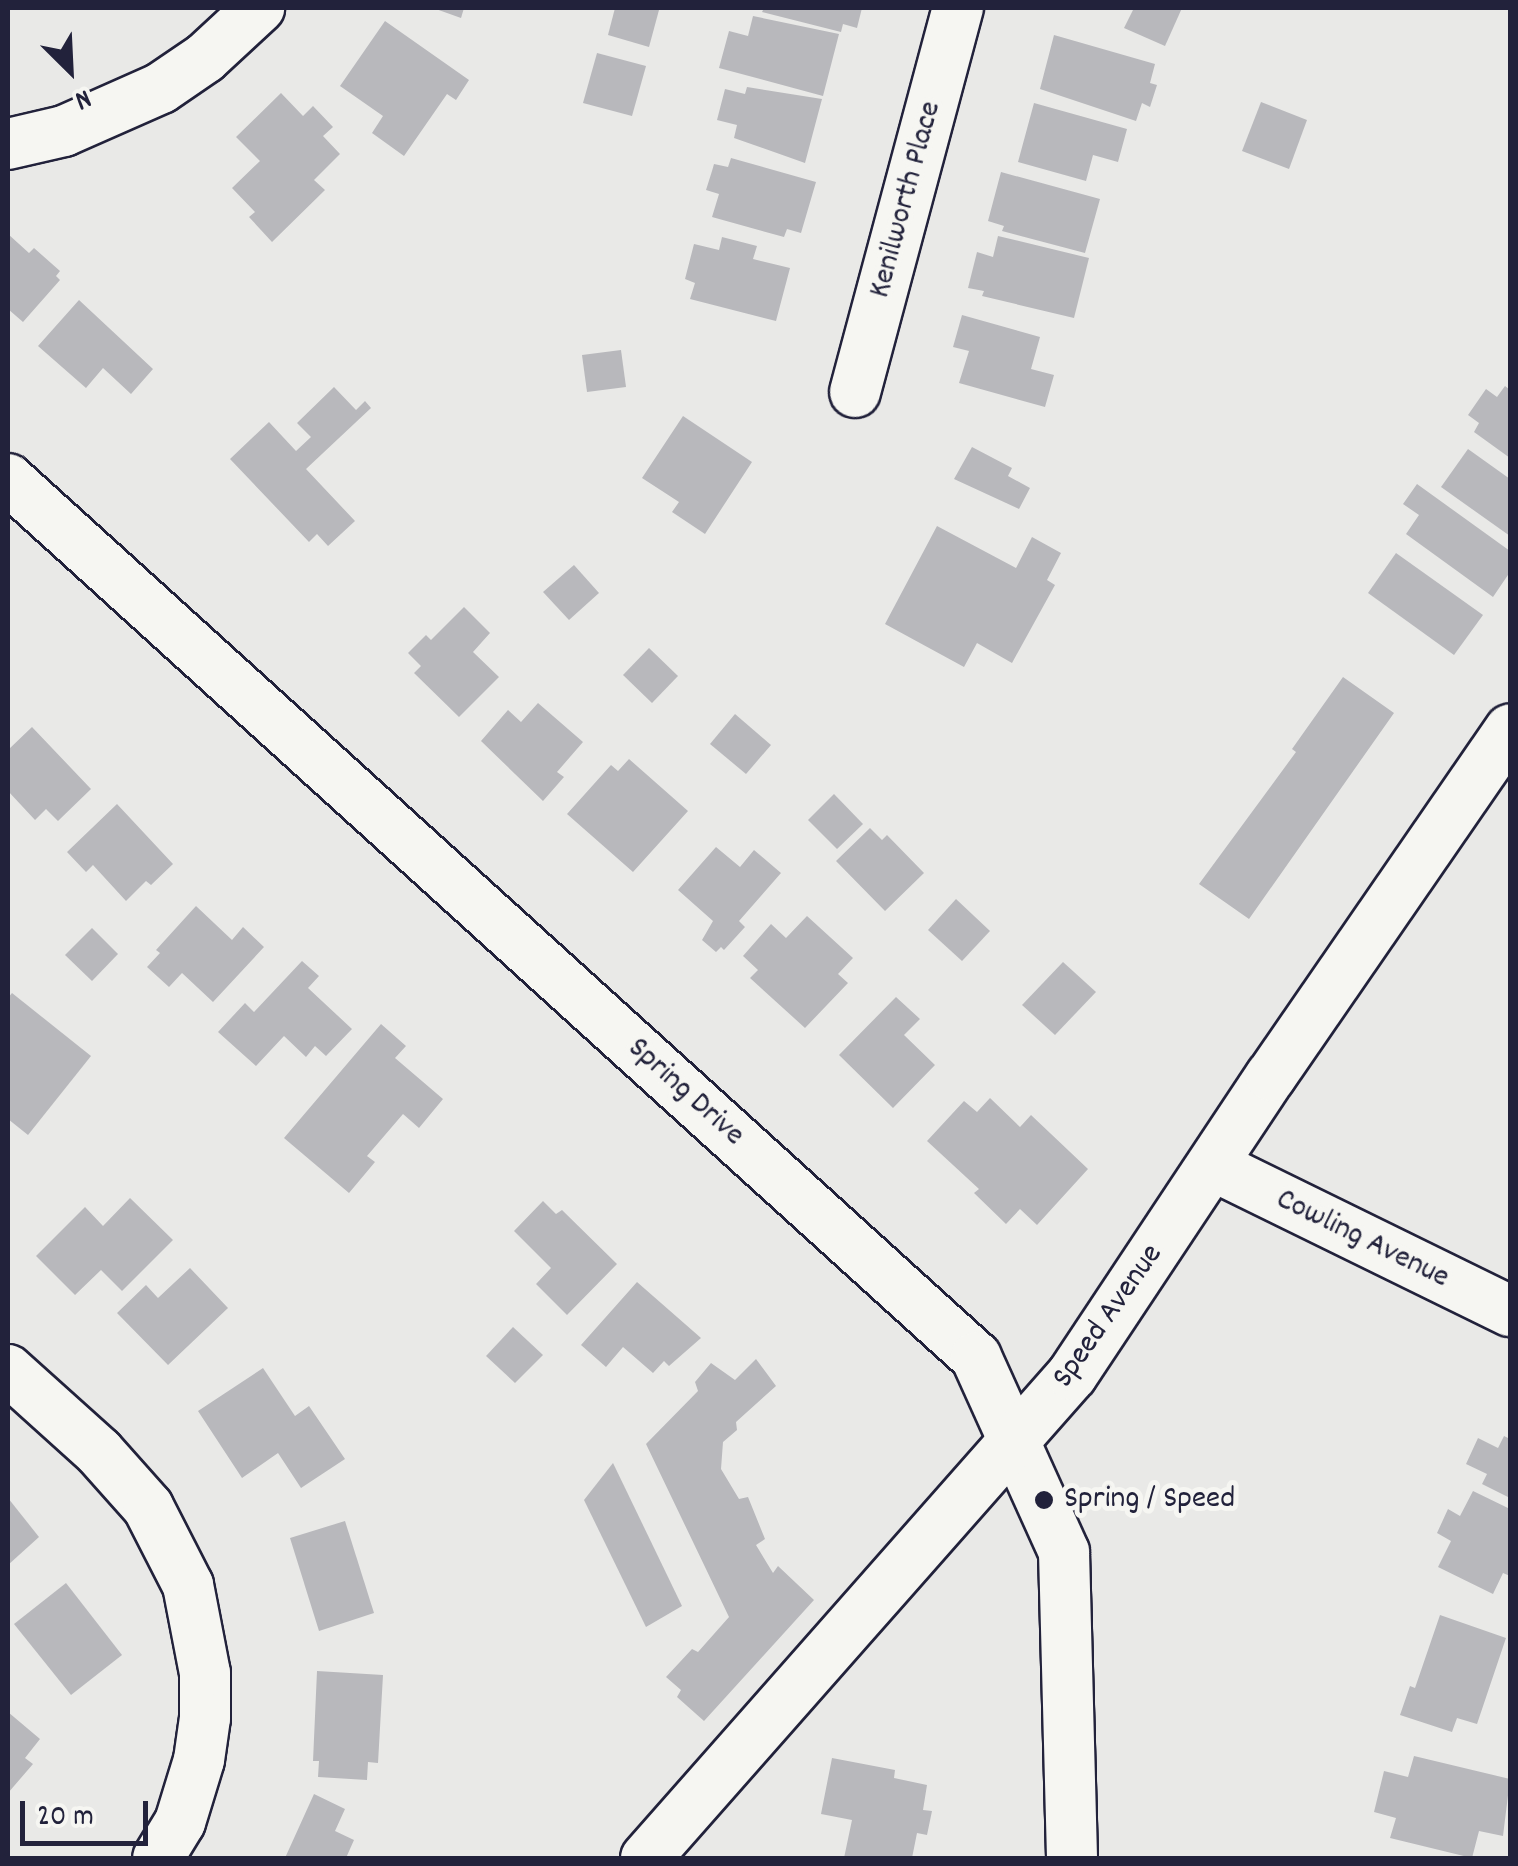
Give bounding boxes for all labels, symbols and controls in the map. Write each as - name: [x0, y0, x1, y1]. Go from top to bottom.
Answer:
- north arrow: [20, 20, 120, 120]
- text: N: [68, 76, 97, 118]
- street label: Kenilworth Place: [862, 98, 952, 302]
- street label: Spring Drive: [619, 1030, 751, 1156]
- street label: Cowling Avenue: [1269, 1182, 1455, 1298]
- street label: Speed Avenue: [1045, 1238, 1173, 1396]
- place label: Spring / Speed: [1064, 1481, 1235, 1519]
- marker: Spring / Speed: [1033, 1489, 1055, 1511]
- scale bar: [25, 1781, 152, 1843]
- text: 20 m: [37, 1797, 94, 1840]

